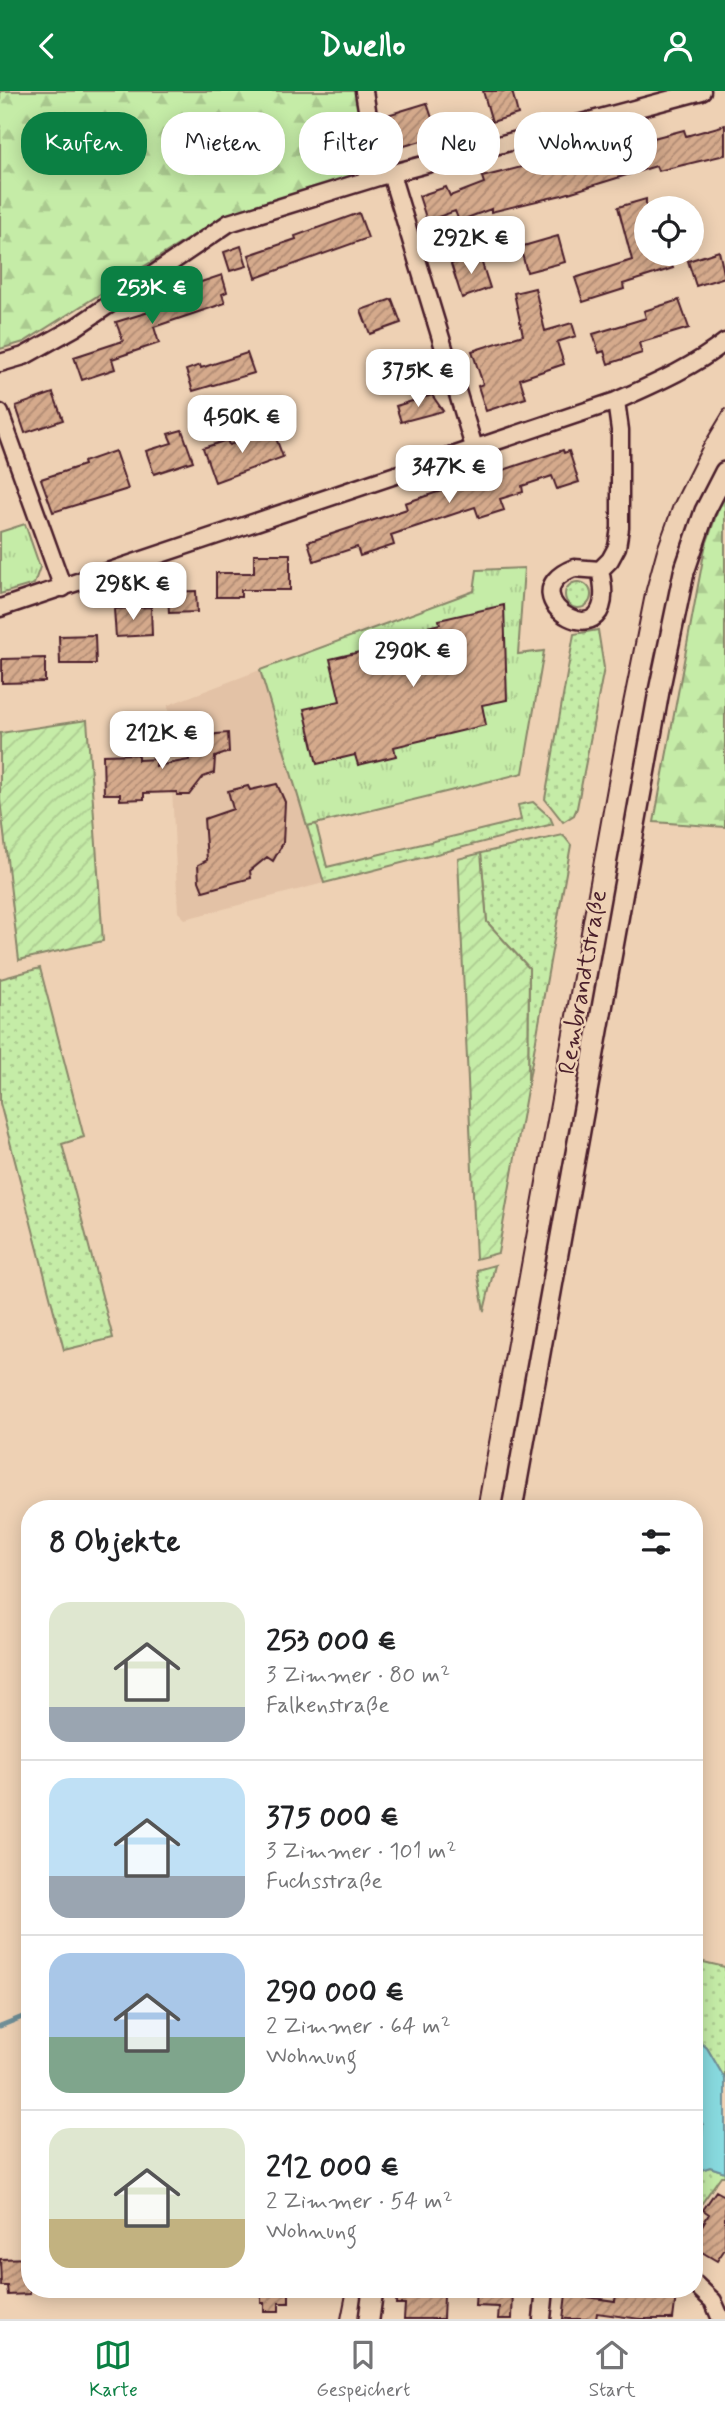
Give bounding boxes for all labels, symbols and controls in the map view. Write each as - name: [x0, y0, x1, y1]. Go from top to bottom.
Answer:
- text: Dwello: [319, 25, 406, 67]
- icon: back: [28, 27, 66, 65]
- icon: person: [659, 27, 697, 65]
- chip: Kaufen: [21, 112, 147, 175]
- chip: Mieten: [161, 112, 285, 175]
- chip: Filter: [299, 112, 403, 175]
- chip: Neu: [417, 112, 500, 175]
- chip: Wohnung: [514, 112, 657, 175]
- map controls: [634, 196, 704, 266]
- button: locate: [634, 196, 704, 266]
- pin: 292K €: [414, 216, 528, 276]
- text: 292K €: [433, 224, 509, 254]
- pin: 253K €: [95, 267, 209, 326]
- text: 253K €: [117, 274, 187, 304]
- pin: 375K €: [361, 349, 475, 409]
- text: 375K €: [382, 357, 454, 387]
- pin: 450K €: [185, 395, 299, 455]
- text: 450K €: [203, 403, 281, 433]
- pin: 347K €: [392, 445, 506, 505]
- text: 347K €: [412, 453, 486, 483]
- pin: 298K €: [76, 563, 190, 622]
- text: 298K €: [96, 570, 170, 600]
- pin: 290K €: [356, 629, 470, 689]
- text: 290K €: [375, 637, 451, 667]
- pin: 212K €: [105, 711, 219, 771]
- text: 212K €: [126, 719, 198, 749]
- street label: Rembrandtstraße: [552, 887, 615, 1077]
- text: 8 Objekte: [49, 1523, 180, 1562]
- icon: filters: [637, 1523, 675, 1561]
- text: 253 000 €: [266, 1622, 397, 1661]
- icon: home: [105, 1630, 189, 1714]
- text: 3 Zimmer · 80 m²: [266, 1661, 450, 1691]
- text: Falkenstraße: [266, 1691, 389, 1721]
- text: 375 000 €: [266, 1798, 399, 1837]
- icon: home: [105, 1806, 189, 1890]
- text: 3 Zimmer · 101 m²: [266, 1837, 456, 1867]
- text: Fuchsstraße: [266, 1867, 383, 1897]
- text: 290 000 €: [266, 1973, 404, 2012]
- icon: home: [105, 1981, 189, 2065]
- text: 2 Zimmer · 64 m²: [266, 2012, 451, 2042]
- text: Wohnung: [266, 2042, 357, 2072]
- text: 212 000 €: [266, 2148, 399, 2187]
- icon: home: [105, 2156, 189, 2240]
- text: 2 Zimmer · 54 m²: [266, 2187, 453, 2217]
- text: Wohnung: [266, 2217, 357, 2247]
- tab: Karte: [89, 2336, 138, 2403]
- tab: Gespeichert: [316, 2336, 410, 2403]
- tab: Start: [589, 2336, 636, 2403]

